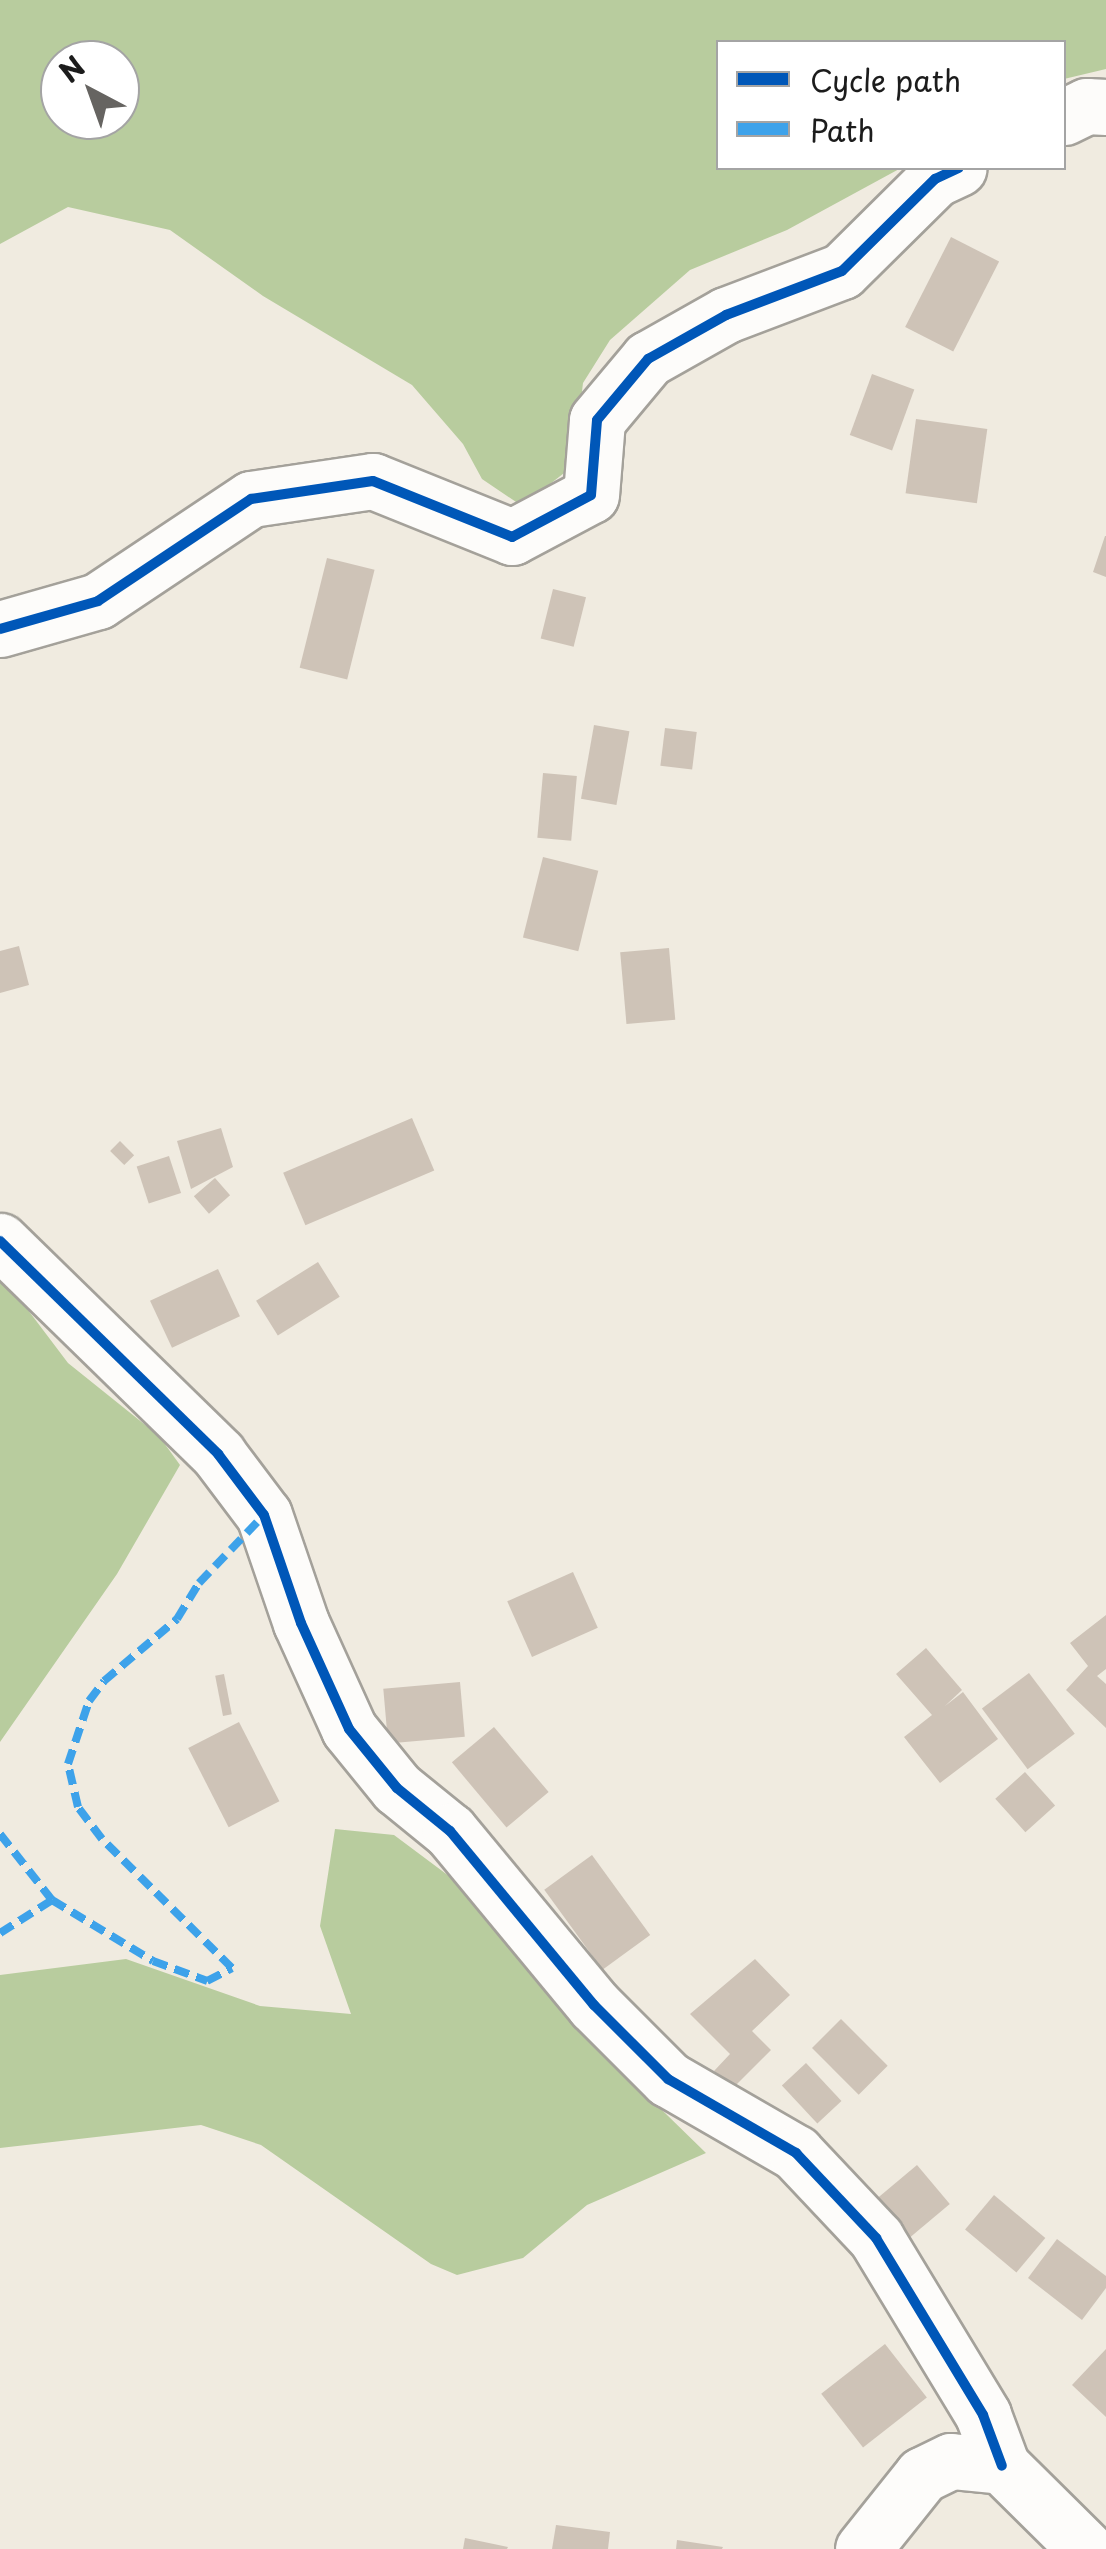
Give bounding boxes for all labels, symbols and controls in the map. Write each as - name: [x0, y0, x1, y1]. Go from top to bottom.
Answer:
- north arrow: [40, 40, 140, 140]
- legend: [716, 40, 1066, 170]
- text: N: [49, 45, 94, 92]
- text: Cycle path: [810, 57, 961, 102]
- text: Path: [810, 107, 875, 152]

